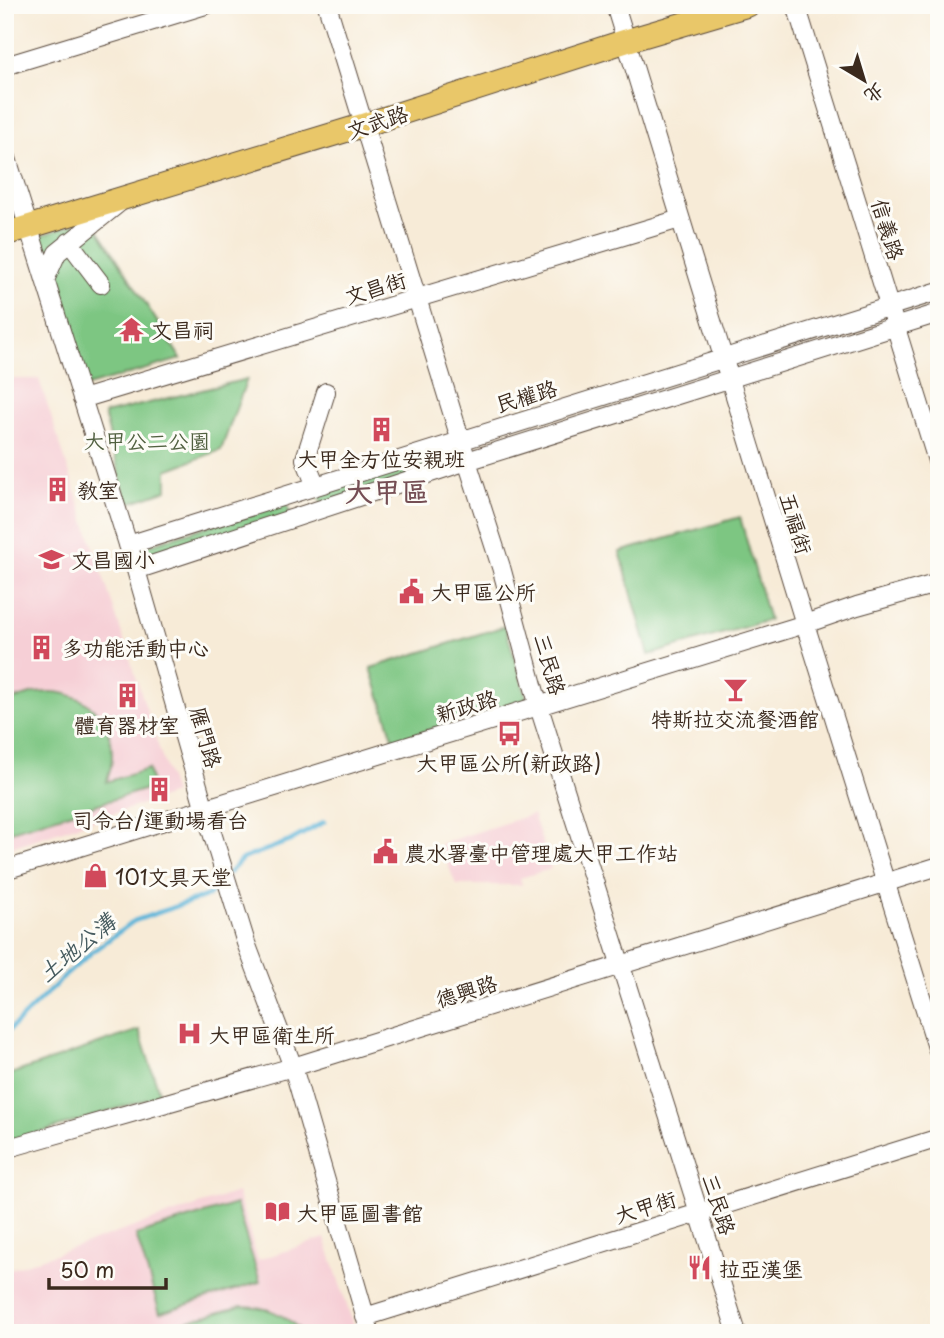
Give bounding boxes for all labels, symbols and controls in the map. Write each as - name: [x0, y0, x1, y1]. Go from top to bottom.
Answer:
- north arrow: [828, 46, 898, 116]
- text: 北: [859, 77, 891, 111]
- street label: 文武路: [342, 96, 412, 146]
- street label: 信義路: [864, 194, 914, 264]
- street label: 文昌街: [340, 262, 410, 312]
- place label: 文昌祠: [151, 313, 214, 345]
- temple icon: 文昌祠: [117, 315, 145, 343]
- street label: 民權路: [491, 370, 561, 420]
- building icon: 大甲全方位安親班: [367, 415, 395, 443]
- park label: 大甲公二公園: [84, 424, 210, 456]
- place label: 大甲全方位安親班: [297, 442, 465, 474]
- district label: 大甲區: [345, 469, 429, 512]
- place label: 教室: [77, 473, 119, 505]
- building icon: 教室: [43, 475, 71, 503]
- street label: 五福街: [772, 488, 822, 558]
- place label: 文昌國小: [71, 543, 155, 575]
- school or university icon: 文昌國小: [37, 545, 65, 573]
- place label: 大甲區公所: [431, 575, 536, 607]
- public building icon: 大甲區公所: [397, 577, 425, 605]
- street label: 三民路: [527, 629, 575, 699]
- place label: 多功能活動中心: [62, 631, 209, 663]
- building icon: 多功能活動中心: [28, 633, 56, 661]
- bar icon: 特斯拉交流餐酒館: [721, 675, 749, 703]
- street label: 新政路: [431, 680, 501, 730]
- building icon: 體育器材室: [113, 681, 141, 709]
- street label: 雁門路: [183, 702, 231, 772]
- place label: 特斯拉交流餐酒館: [651, 702, 819, 734]
- place label: 體育器材室: [75, 708, 180, 740]
- bus stop icon: 大甲區公所(新政路): [495, 719, 523, 747]
- place label: 大甲區公所(新政路): [417, 746, 601, 778]
- building icon: 司令台/運動場看台: [146, 776, 174, 804]
- place label: 司令台/運動場看台: [72, 803, 248, 835]
- place label: 農水署臺中管理處大甲工作站: [405, 836, 678, 868]
- public building icon: 農水署臺中管理處大甲工作站: [371, 838, 399, 866]
- place label: 101文具天堂: [115, 860, 232, 892]
- shop icon: 101文具天堂: [81, 862, 109, 890]
- water label: 土地公溝: [30, 903, 124, 990]
- street label: 德興路: [431, 965, 501, 1015]
- place label: 大甲區衛生所: [209, 1018, 335, 1050]
- hospital icon: 大甲區衛生所: [175, 1020, 203, 1048]
- street label: 三民路: [695, 1169, 745, 1239]
- street label: 大甲街: [610, 1181, 680, 1231]
- place label: 大甲區圖書館: [297, 1196, 423, 1228]
- library icon: 大甲區圖書館: [263, 1198, 291, 1226]
- scale bar: [49, 1247, 166, 1291]
- place label: 拉亞漢堡: [719, 1252, 803, 1284]
- text: 50 m: [60, 1253, 114, 1285]
- restaurant icon: 拉亞漢堡: [685, 1254, 713, 1282]

